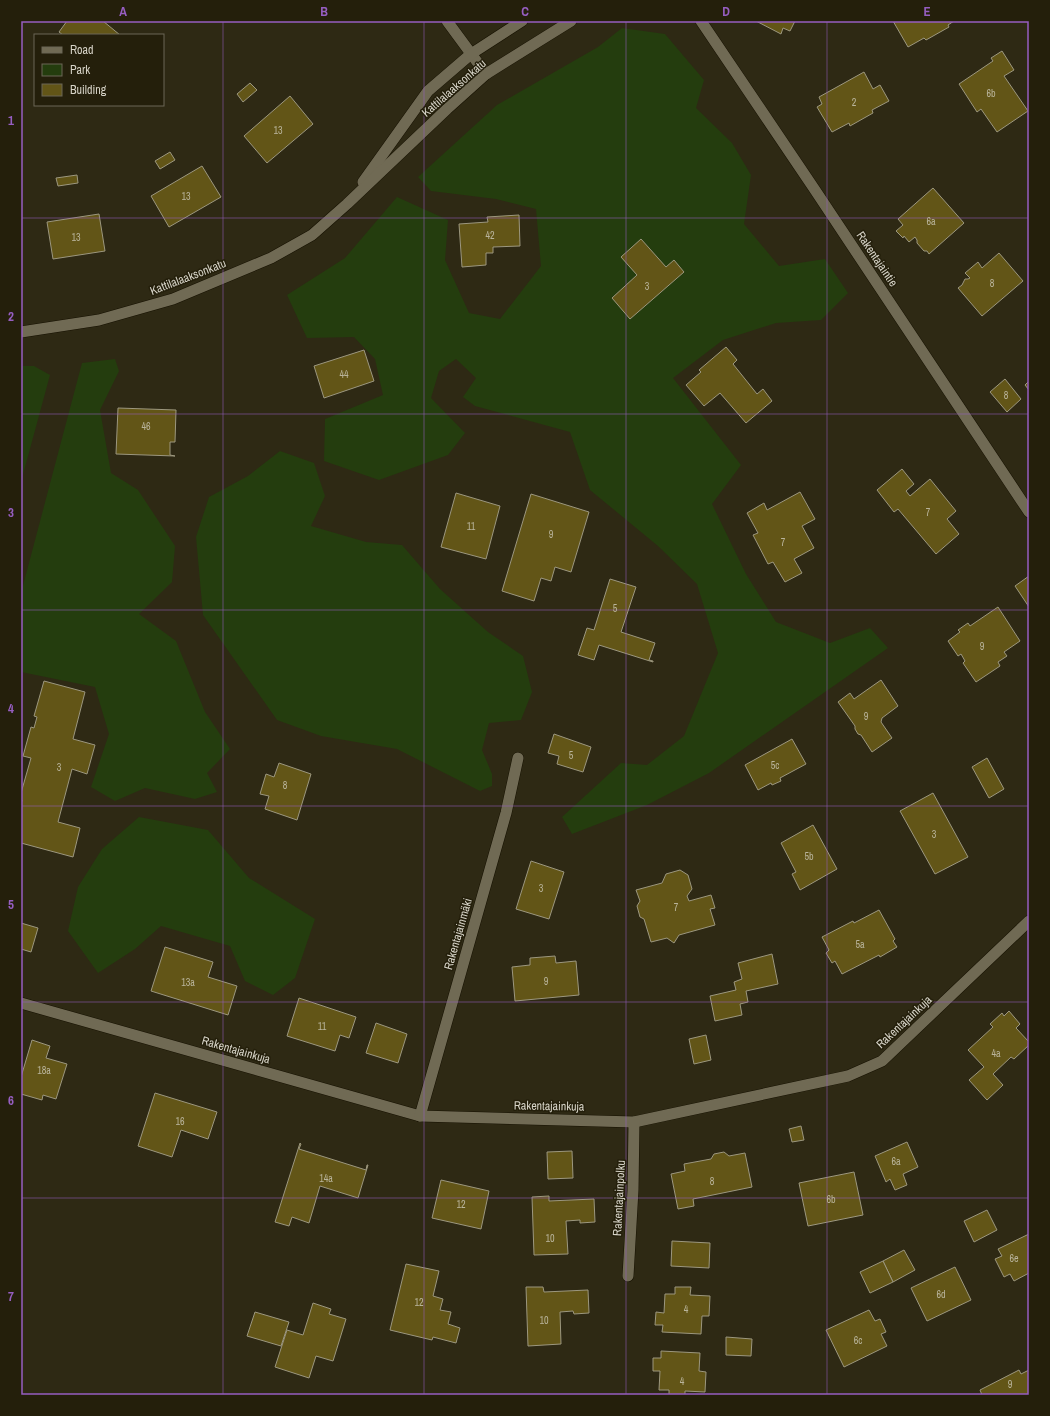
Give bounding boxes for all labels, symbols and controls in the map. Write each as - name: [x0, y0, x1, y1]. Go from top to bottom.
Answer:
- text: A: [119, 3, 127, 20]
- text: B: [320, 3, 328, 20]
- text: C: [521, 3, 529, 20]
- text: D: [722, 3, 730, 20]
- text: E: [923, 3, 931, 20]
- legend: [34, 34, 164, 106]
- text: Road: [70, 42, 94, 58]
- street label: Kattilalaaksonkatu: [418, 56, 490, 120]
- text: Park: [70, 62, 90, 78]
- text: Building: [70, 82, 107, 98]
- house number: 6b: [986, 87, 996, 100]
- house number: 2: [852, 96, 857, 109]
- text: 1: [8, 112, 14, 129]
- house number: 13: [273, 124, 283, 137]
- house number: 13: [181, 190, 191, 203]
- house number: 6a: [926, 215, 936, 228]
- street label: Rakentajaintie: [853, 228, 901, 290]
- house number: 42: [485, 229, 495, 242]
- house number: 13: [71, 231, 81, 244]
- street label: Kattilalaaksonkatu: [148, 255, 228, 299]
- house number: 8: [990, 277, 995, 290]
- house number: 3: [645, 280, 650, 293]
- text: 2: [8, 308, 14, 325]
- house number: 44: [339, 368, 349, 381]
- house number: 8: [1004, 389, 1009, 402]
- house number: 46: [141, 420, 151, 433]
- text: 3: [8, 504, 14, 521]
- house number: 7: [926, 506, 931, 519]
- house number: 11: [467, 520, 476, 533]
- house number: 9: [549, 528, 554, 541]
- house number: 7: [781, 536, 786, 549]
- house number: 5: [613, 602, 618, 615]
- house number: 9: [980, 640, 985, 653]
- text: 4: [8, 700, 14, 717]
- house number: 9: [864, 710, 869, 723]
- house number: 5: [569, 749, 574, 762]
- house number: 5c: [771, 759, 779, 772]
- house number: 3: [57, 761, 62, 774]
- house number: 8: [283, 779, 288, 792]
- house number: 3: [932, 828, 937, 841]
- house number: 5b: [804, 850, 814, 863]
- house number: 3: [539, 882, 544, 895]
- text: 5: [8, 896, 14, 913]
- street label: Rakentajainmäki: [440, 896, 476, 972]
- house number: 7: [674, 901, 679, 914]
- house number: 5a: [855, 938, 865, 951]
- house number: 9: [544, 975, 549, 988]
- house number: 13a: [181, 976, 195, 989]
- street label: Rakentajainkuja: [873, 992, 936, 1052]
- house number: 11: [318, 1020, 327, 1033]
- street label: Rakentajainkuja: [200, 1033, 273, 1068]
- house number: 4a: [991, 1047, 1001, 1060]
- house number: 18a: [37, 1064, 51, 1077]
- text: 6: [8, 1092, 14, 1109]
- street label: Rakentajainkuja: [514, 1097, 585, 1115]
- house number: 16: [175, 1115, 185, 1128]
- house number: 6a: [891, 1155, 901, 1168]
- street label: Rakentajainpolku: [609, 1160, 629, 1236]
- house number: 14a: [319, 1172, 333, 1185]
- house number: 8: [710, 1175, 715, 1188]
- house number: 6b: [826, 1193, 836, 1206]
- house number: 12: [456, 1198, 466, 1211]
- house number: 10: [545, 1232, 555, 1245]
- house number: 6e: [1009, 1252, 1019, 1265]
- text: 7: [8, 1288, 14, 1305]
- house number: 6d: [936, 1288, 946, 1301]
- house number: 12: [414, 1296, 424, 1309]
- house number: 4: [684, 1303, 689, 1316]
- house number: 10: [539, 1314, 549, 1327]
- house number: 6c: [854, 1334, 862, 1347]
- house number: 4: [680, 1375, 685, 1388]
- house number: 9: [1008, 1378, 1013, 1391]

